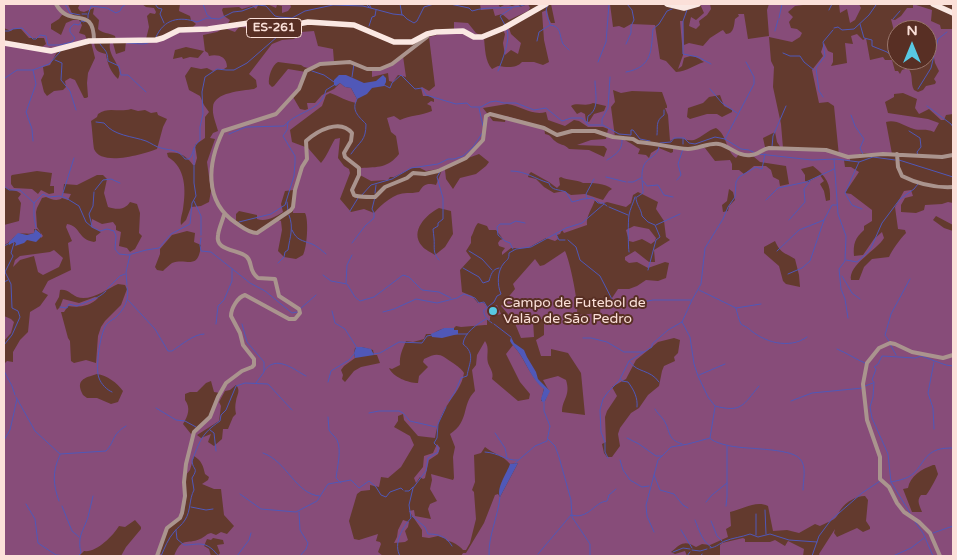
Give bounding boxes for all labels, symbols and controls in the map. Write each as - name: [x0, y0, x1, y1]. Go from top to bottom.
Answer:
- road number: ES-261: [246, 18, 302, 38]
- north arrow: [887, 20, 937, 70]
- text: N: [906, 22, 918, 39]
- place label: Campo de Futebol de Valão de São Pedro: [503, 295, 646, 328]
- marker: Campo de Futebol de Valão de São Pedro: [487, 305, 499, 317]

